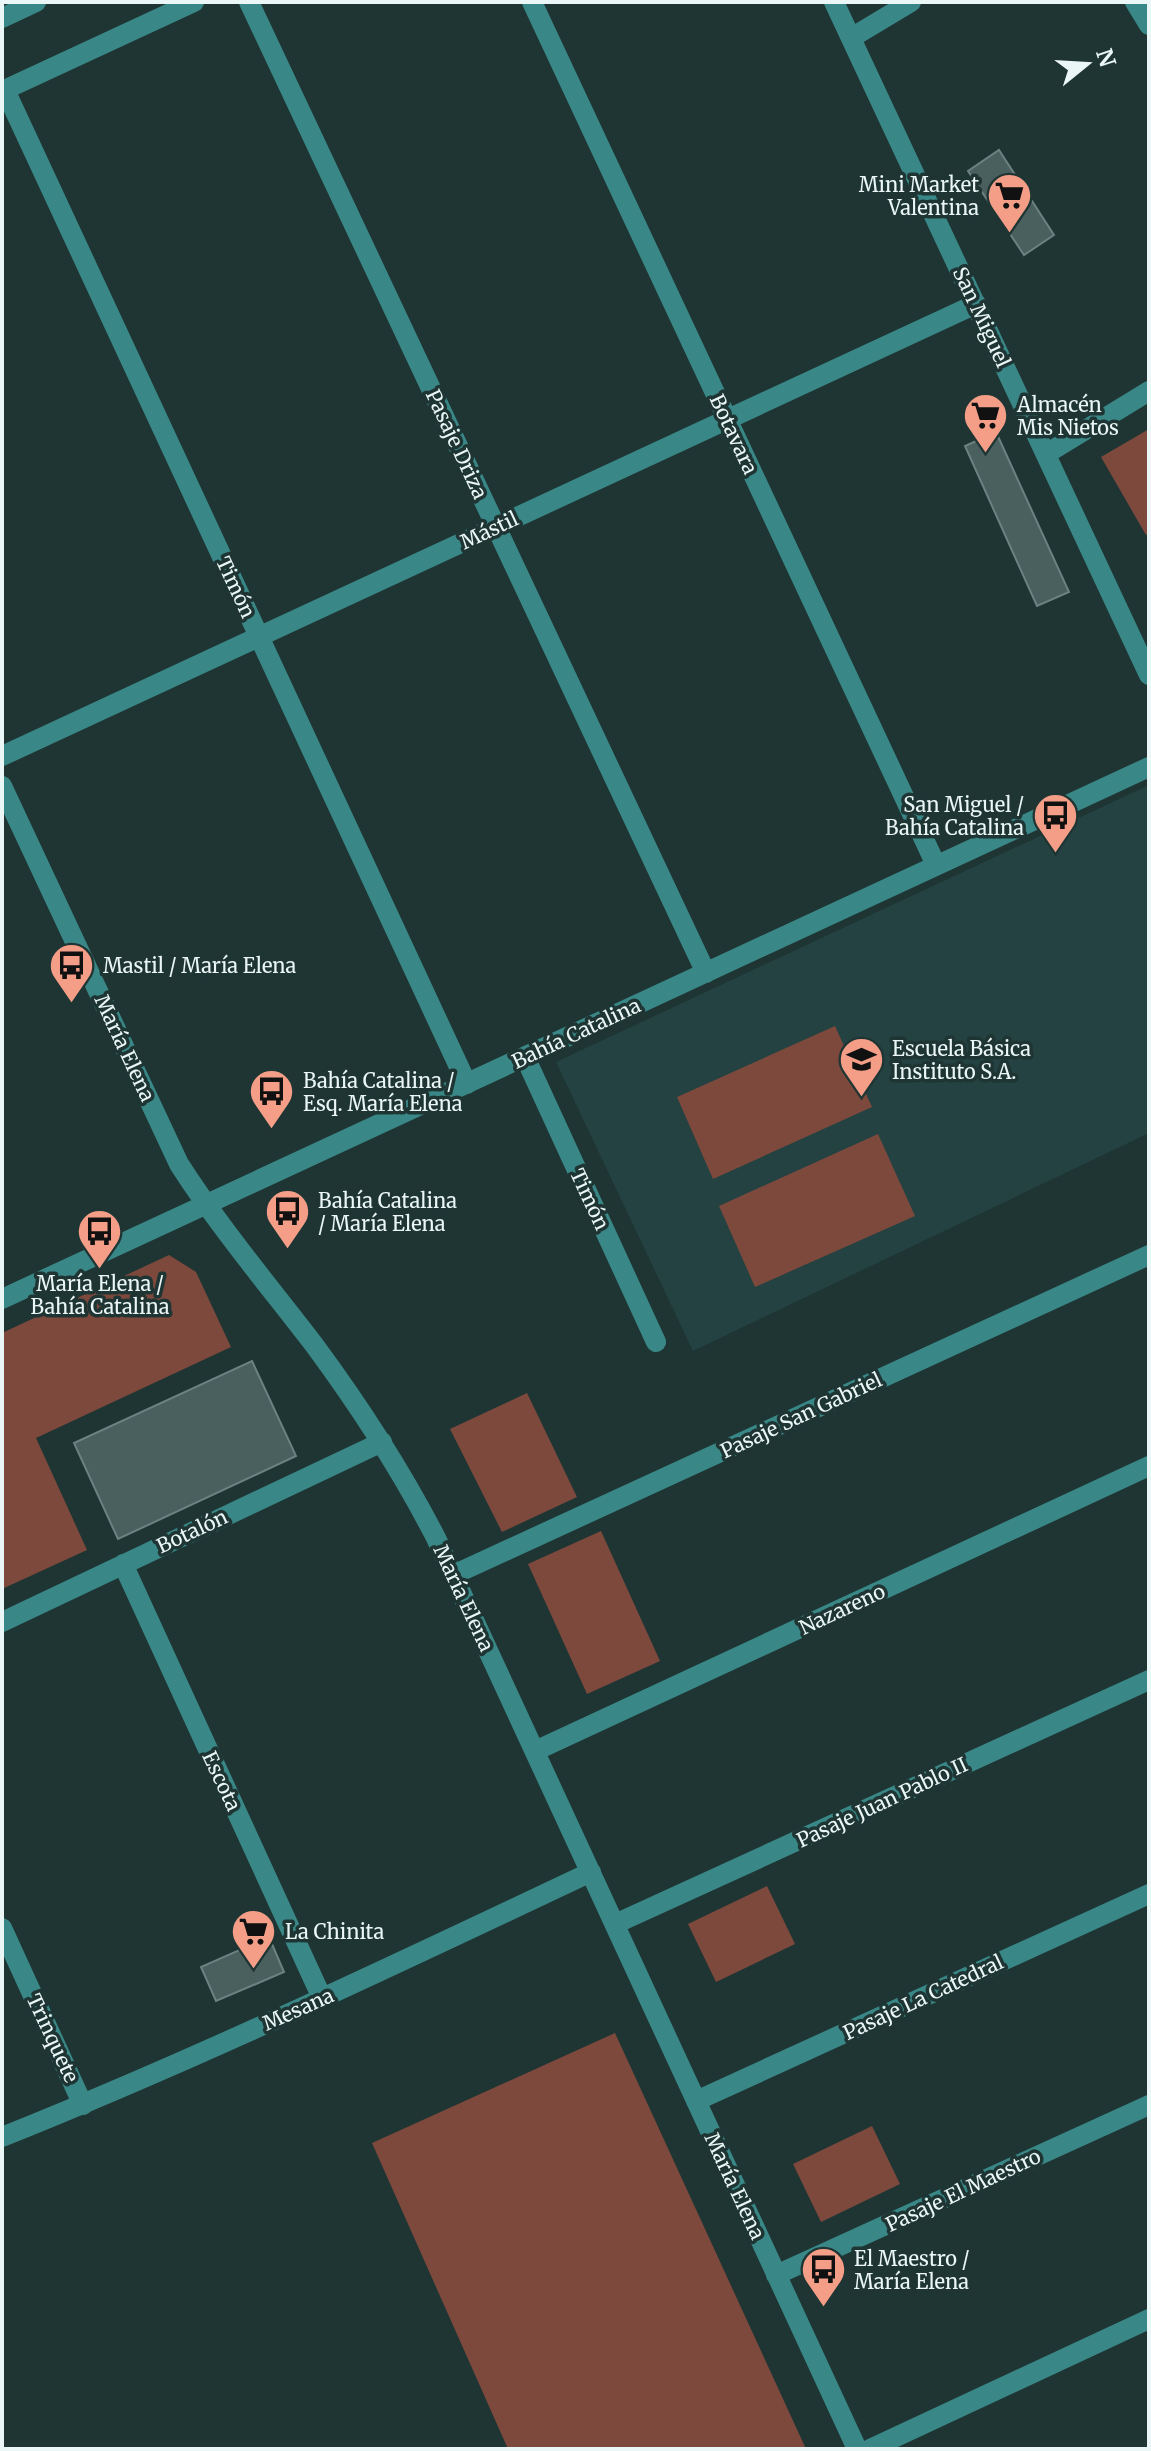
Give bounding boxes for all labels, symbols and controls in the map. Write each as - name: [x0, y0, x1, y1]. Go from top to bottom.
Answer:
- north arrow: [1047, 24, 1127, 104]
- text: N: [1090, 45, 1122, 71]
- supermarket icon: Mini Market Valentina: [986, 171, 1034, 234]
- place label: Mini Market Valentina: [859, 172, 979, 220]
- street label: San Miguel: [948, 263, 1016, 371]
- street label: Pasaje Driza: [421, 385, 493, 503]
- street label: Botavara: [705, 390, 764, 478]
- supermarket icon: Almacén Mis Nietos: [962, 391, 1010, 454]
- place label: Almacén Mis Nietos: [1016, 392, 1119, 440]
- street label: Mástil: [456, 506, 522, 554]
- street label: Timón: [211, 552, 261, 622]
- bus stop icon: San Miguel / Bahía Catalina: [1031, 791, 1079, 854]
- place label: San Miguel / Bahía Catalina: [885, 792, 1024, 840]
- bus stop icon: Mastil / María Elena: [48, 941, 96, 1004]
- place label: Mastil / María Elena: [103, 953, 297, 978]
- street label: María Elena: [89, 991, 161, 1106]
- street label: Bahía Catalina: [508, 992, 644, 1074]
- school or university icon: Escuela Básica Instituto S.A.: [837, 1035, 885, 1098]
- place label: Escuela Básica Instituto S.A.: [892, 1036, 1031, 1084]
- bus stop icon: Bahía Catalina / Esq. María Elena: [248, 1068, 296, 1131]
- place label: Bahía Catalina / Esq. María Elena: [303, 1068, 463, 1116]
- street label: Timón: [565, 1164, 615, 1234]
- bus stop icon: Bahía Catalina / María Elena: [263, 1187, 311, 1250]
- place label: Bahía Catalina / María Elena: [318, 1188, 457, 1236]
- bus stop icon: María Elena / Bahía Catalina: [76, 1207, 124, 1270]
- place label: María Elena / Bahía Catalina: [31, 1271, 170, 1319]
- street label: Pasaje San Gabriel: [716, 1367, 886, 1463]
- street label: Botalón: [153, 1504, 231, 1558]
- street label: María Elena: [428, 1541, 500, 1656]
- street label: Nazareno: [795, 1578, 889, 1640]
- street label: Escota: [197, 1747, 247, 1815]
- street label: Pasaje Juan Pablo II: [793, 1751, 971, 1853]
- supermarket icon: La Chinita: [230, 1907, 278, 1970]
- place label: La Chinita: [285, 1919, 385, 1944]
- street label: Pasaje La Catedral: [839, 1949, 1007, 2045]
- street label: Mesana: [259, 1982, 338, 2036]
- street label: Trinquete: [22, 1990, 84, 2086]
- street label: María Elena: [699, 2129, 771, 2244]
- street label: Pasaje El Maestro: [881, 2143, 1045, 2237]
- bus stop icon: El Maestro / María Elena: [799, 2246, 847, 2309]
- place label: El Maestro / María Elena: [854, 2246, 970, 2294]

